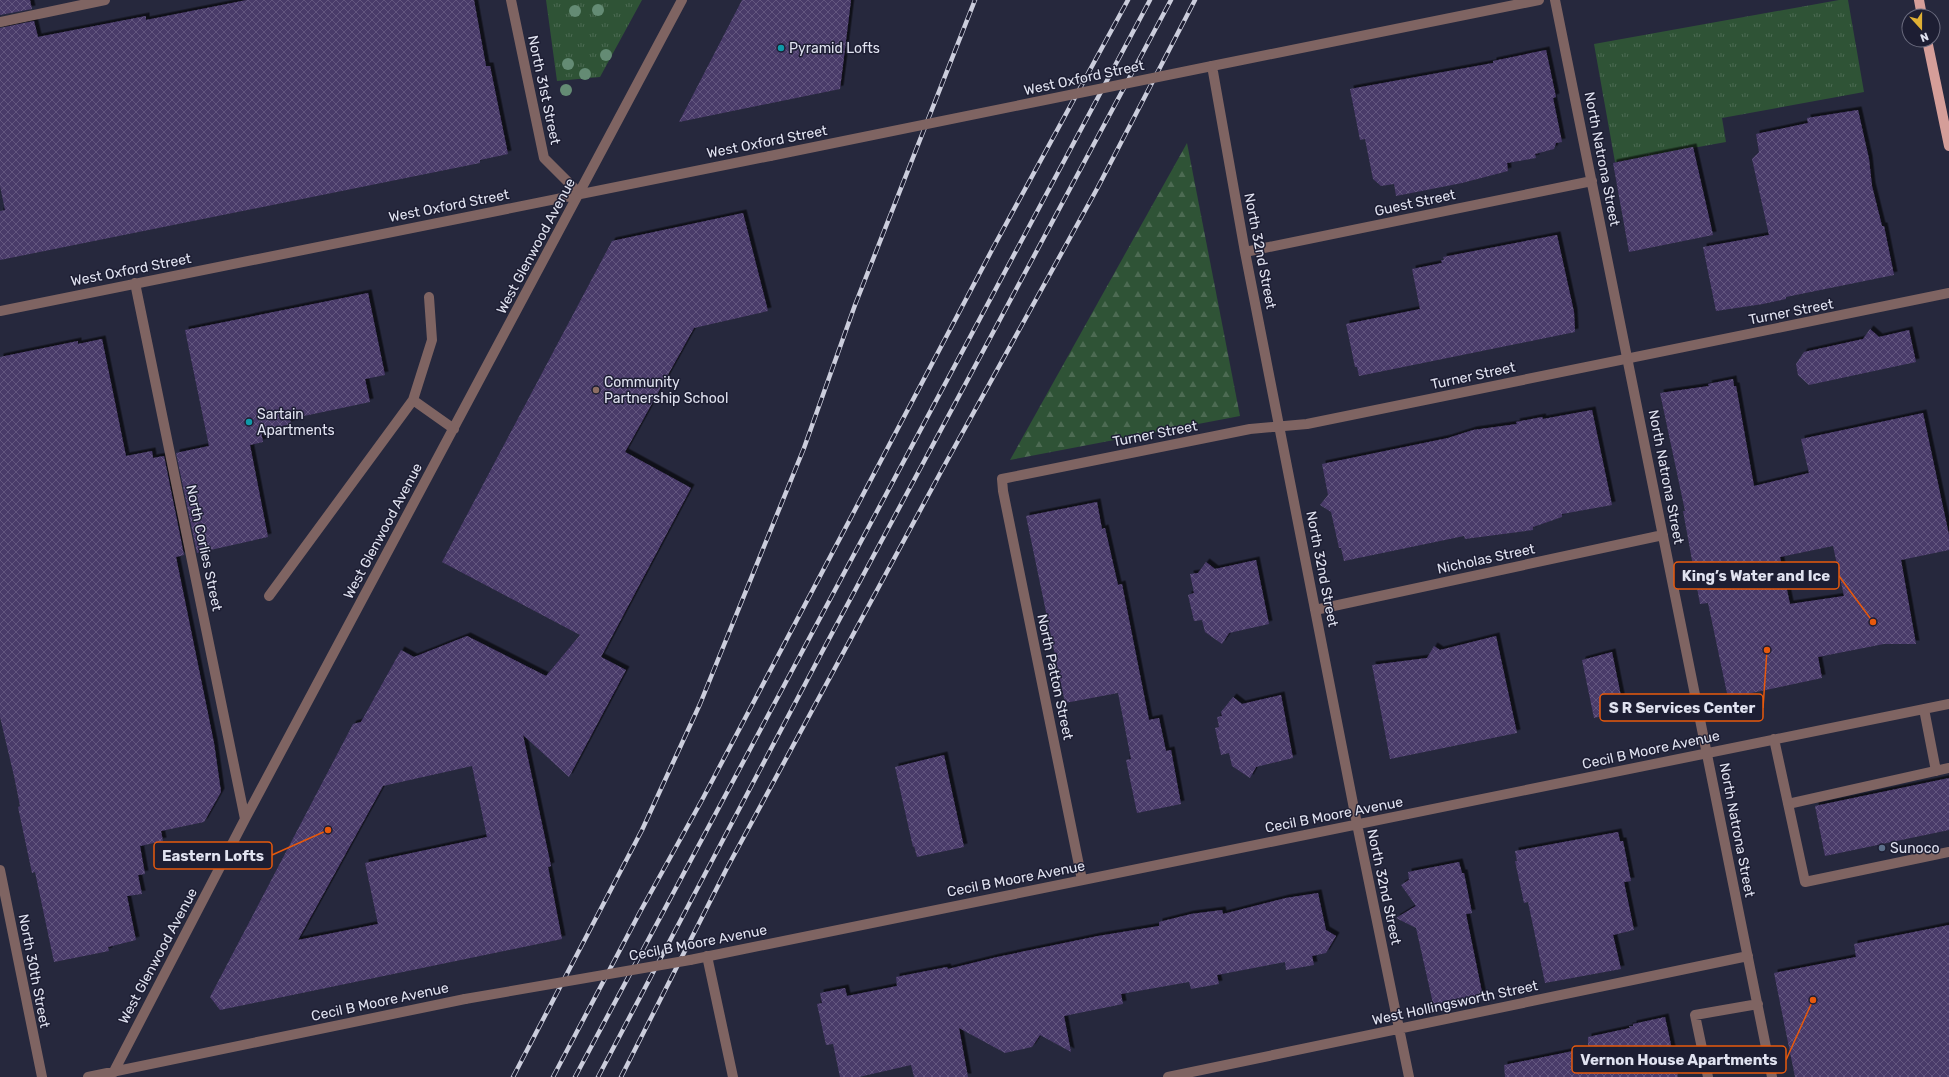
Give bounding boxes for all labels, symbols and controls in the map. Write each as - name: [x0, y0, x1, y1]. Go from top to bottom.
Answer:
- north arrow: [1901, 8, 1941, 48]
- text: N: [1918, 29, 1930, 44]
- street label: North 31st Street: [524, 34, 564, 147]
- place label: Pyramid Lofts: [789, 40, 880, 57]
- marker: Pyramid Lofts: [776, 43, 786, 53]
- street label: West Oxford Street: [1022, 57, 1146, 99]
- street label: North Natrona Street: [1581, 90, 1623, 228]
- street label: West Oxford Street: [705, 122, 829, 162]
- street label: West Glenwood Avenue: [493, 175, 579, 317]
- street label: West Oxford Street: [387, 186, 511, 226]
- street label: Guest Street: [1373, 186, 1458, 220]
- street label: North 32nd Street: [1240, 192, 1280, 311]
- street label: West Oxford Street: [69, 250, 193, 290]
- street label: Turner Street: [1747, 295, 1835, 329]
- street label: Turner Street: [1429, 359, 1517, 393]
- place label: Community Partnership School: [604, 374, 728, 407]
- marker: Community Partnership School: [591, 385, 601, 395]
- place label: Sartain Apartments: [257, 406, 335, 439]
- street label: North Natrona Street: [1645, 408, 1687, 546]
- marker: Sartain Apartments: [244, 417, 254, 427]
- street label: Turner Street: [1111, 417, 1199, 451]
- street label: West Glenwood Avenue: [340, 460, 426, 602]
- street label: North Corlies Street: [182, 483, 226, 613]
- street label: North 32nd Street: [1302, 510, 1342, 629]
- street label: Nicholas Street: [1436, 540, 1537, 578]
- callout: King’s Water and Ice: [1674, 562, 1839, 589]
- text: King’s Water and Ice: [1682, 567, 1830, 585]
- street label: North Patton Street: [1033, 612, 1077, 742]
- callout: S R Services Center: [1600, 694, 1763, 721]
- text: S R Services Center: [1609, 699, 1755, 717]
- street label: Cecil B Moore Avenue: [1581, 727, 1721, 773]
- street label: North Natrona Street: [1716, 761, 1758, 899]
- street label: Cecil B Moore Avenue: [1264, 793, 1405, 837]
- street label: North 32nd Street: [1363, 828, 1405, 947]
- place label: Sunoco: [1890, 840, 1939, 857]
- callout: Eastern Lofts: [154, 842, 272, 869]
- marker: Sunoco: [1877, 843, 1887, 853]
- text: Eastern Lofts: [162, 847, 264, 865]
- street label: Cecil B Moore Avenue: [946, 857, 1087, 901]
- street label: West Glenwood Avenue: [115, 885, 201, 1027]
- street label: North 30th Street: [15, 913, 53, 1030]
- street label: Cecil B Moore Avenue: [628, 921, 769, 965]
- street label: West Hollingsworth Street: [1371, 977, 1540, 1029]
- street label: Cecil B Moore Avenue: [310, 979, 450, 1025]
- callout: Vernon House Apartments: [1572, 1046, 1786, 1073]
- text: Vernon House Apartments: [1580, 1051, 1778, 1069]

